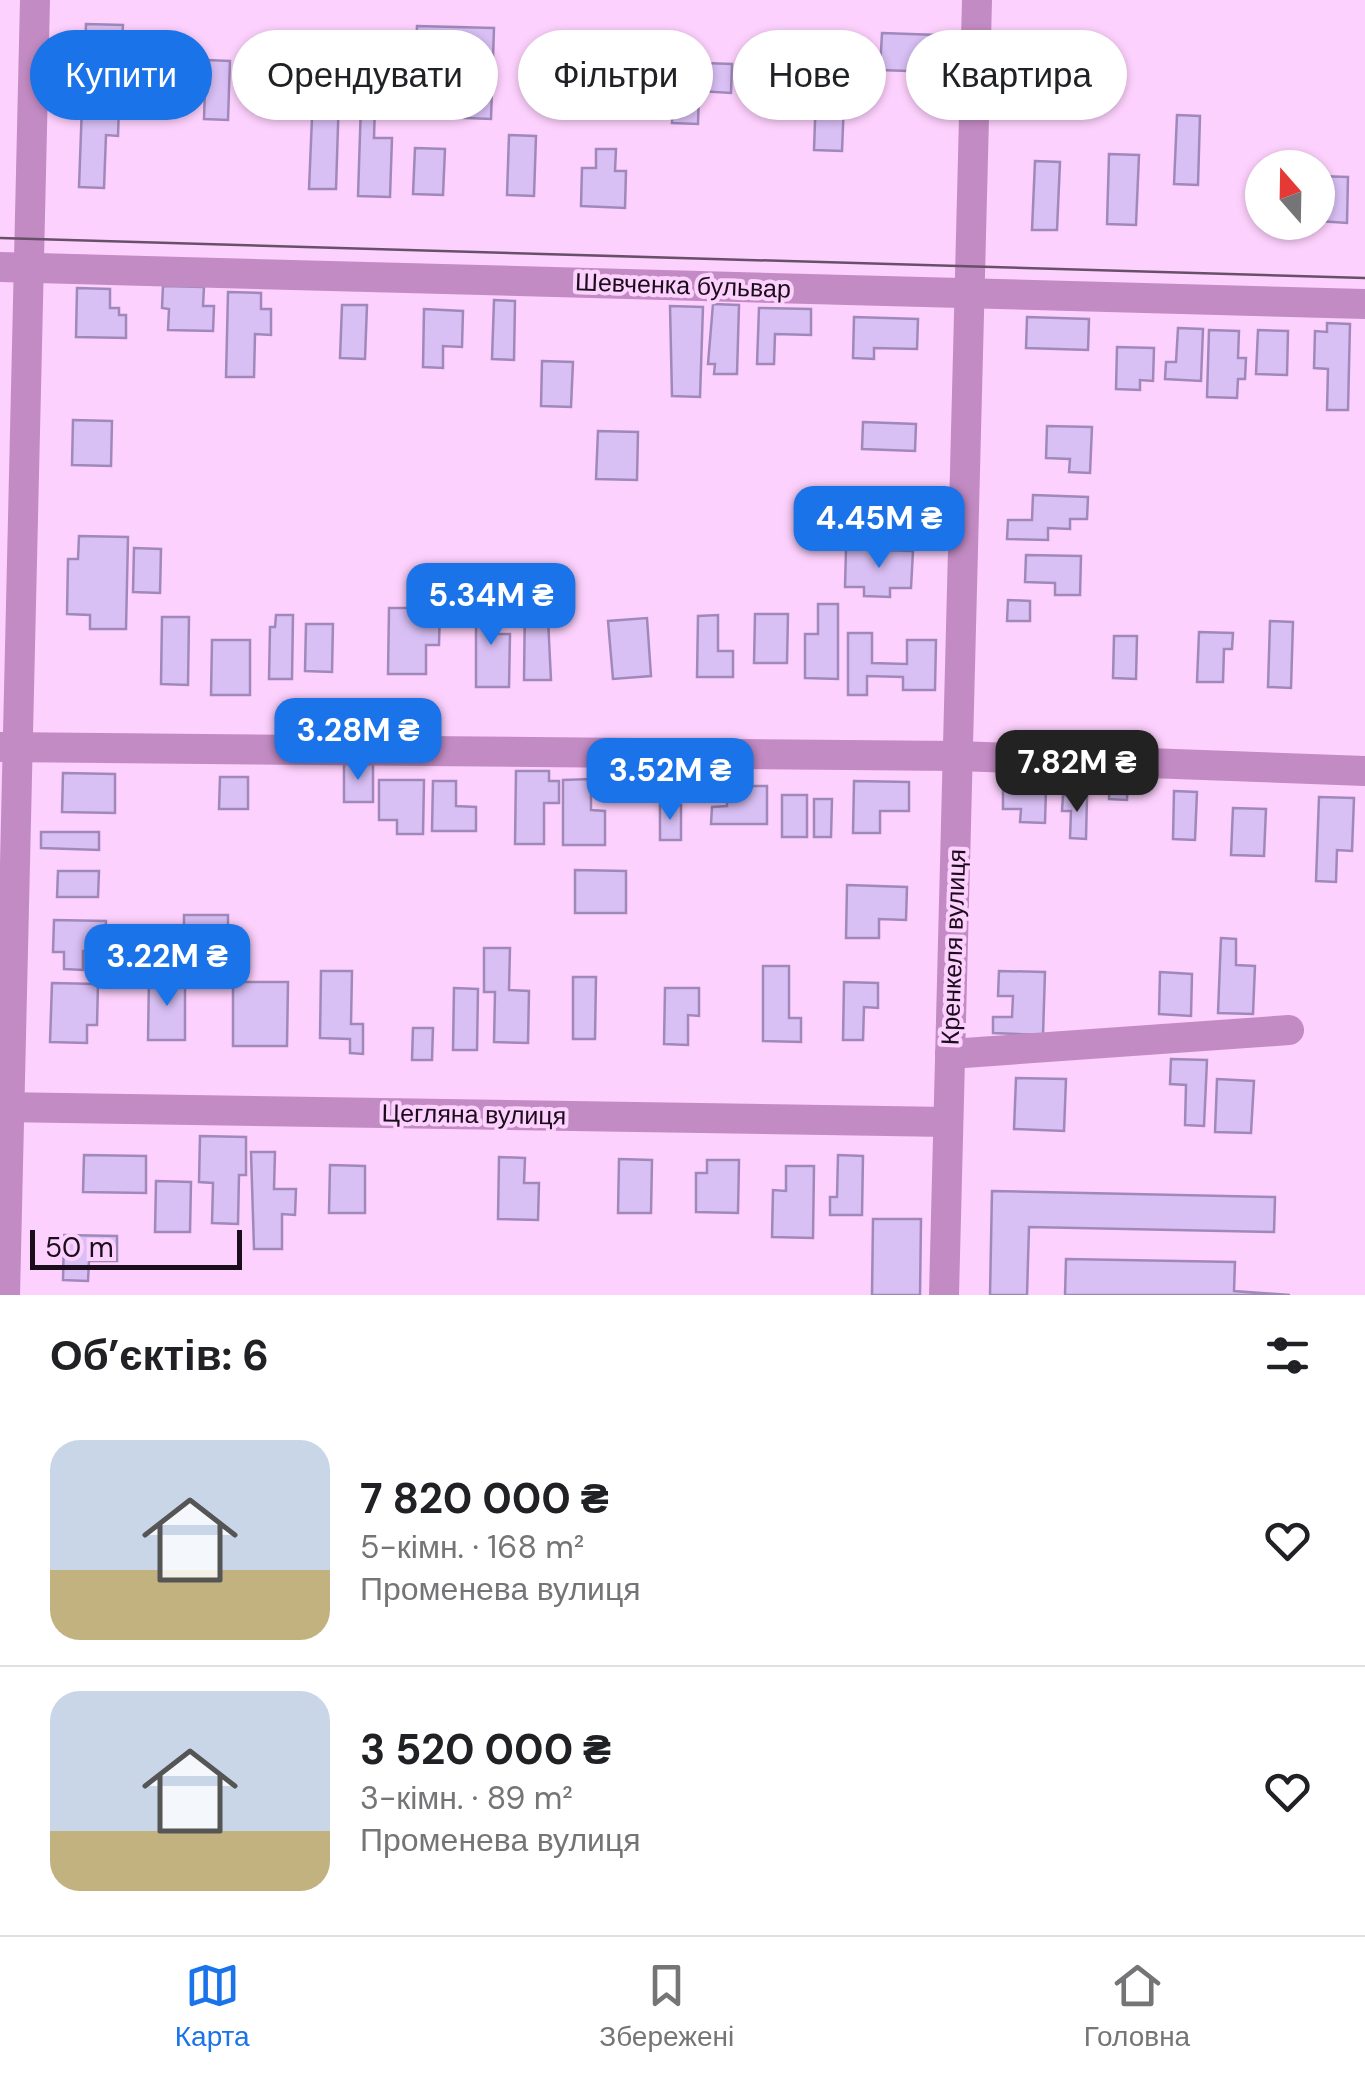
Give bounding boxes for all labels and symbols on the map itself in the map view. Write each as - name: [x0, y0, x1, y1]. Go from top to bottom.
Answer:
- north arrow: [1245, 150, 1335, 240]
- street label: Шевченка бульвар: [575, 265, 791, 306]
- pin: 4.45M ₴: [787, 486, 971, 571]
- pin: 5.34M ₴: [399, 563, 583, 648]
- pin: 3.28M ₴: [266, 698, 450, 783]
- pin: 7.82M ₴: [985, 730, 1169, 815]
- pin: 3.52M ₴: [578, 738, 762, 823]
- street label: Кренкеля вулиця: [934, 848, 973, 1046]
- pin: 3.22M ₴: [75, 924, 259, 1009]
- street label: Цегляна вулиця: [381, 1096, 567, 1133]
- scale bar: [30, 1225, 242, 1270]

